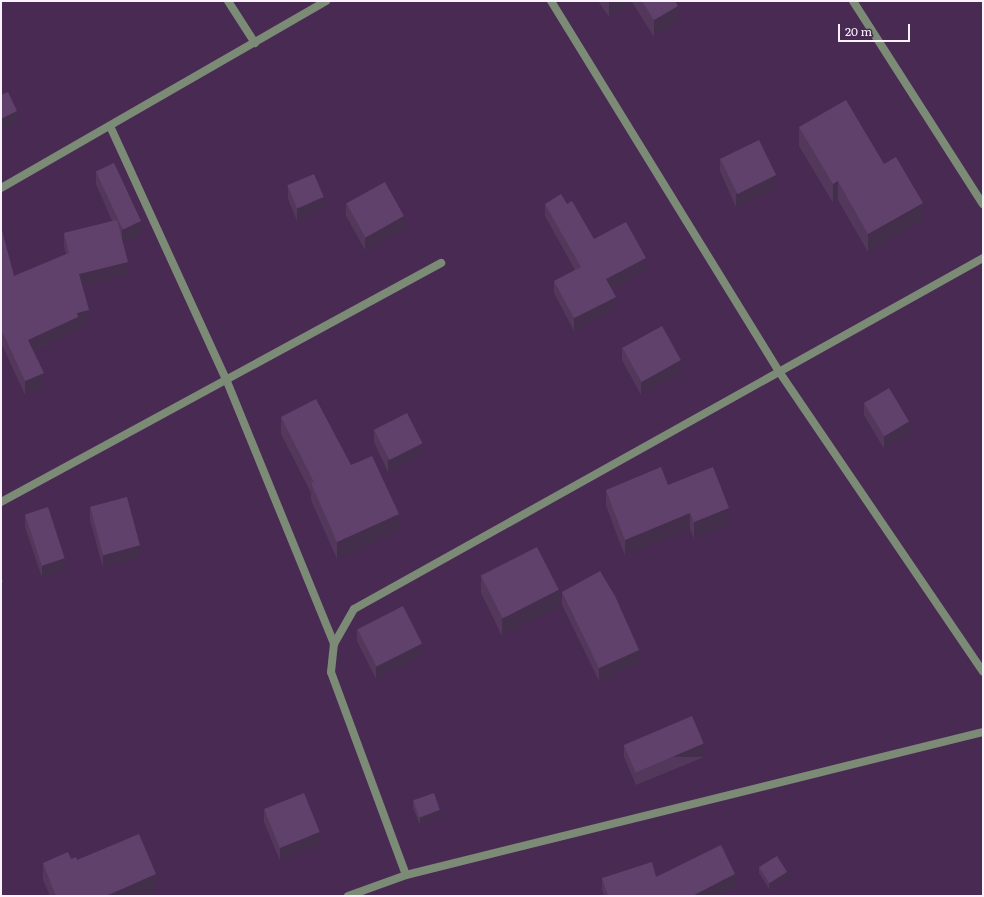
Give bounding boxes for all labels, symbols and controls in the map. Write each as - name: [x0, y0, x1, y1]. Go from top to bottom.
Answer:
- scale bar: [840, 16, 912, 42]
- text: 20 m: [845, 22, 872, 40]

